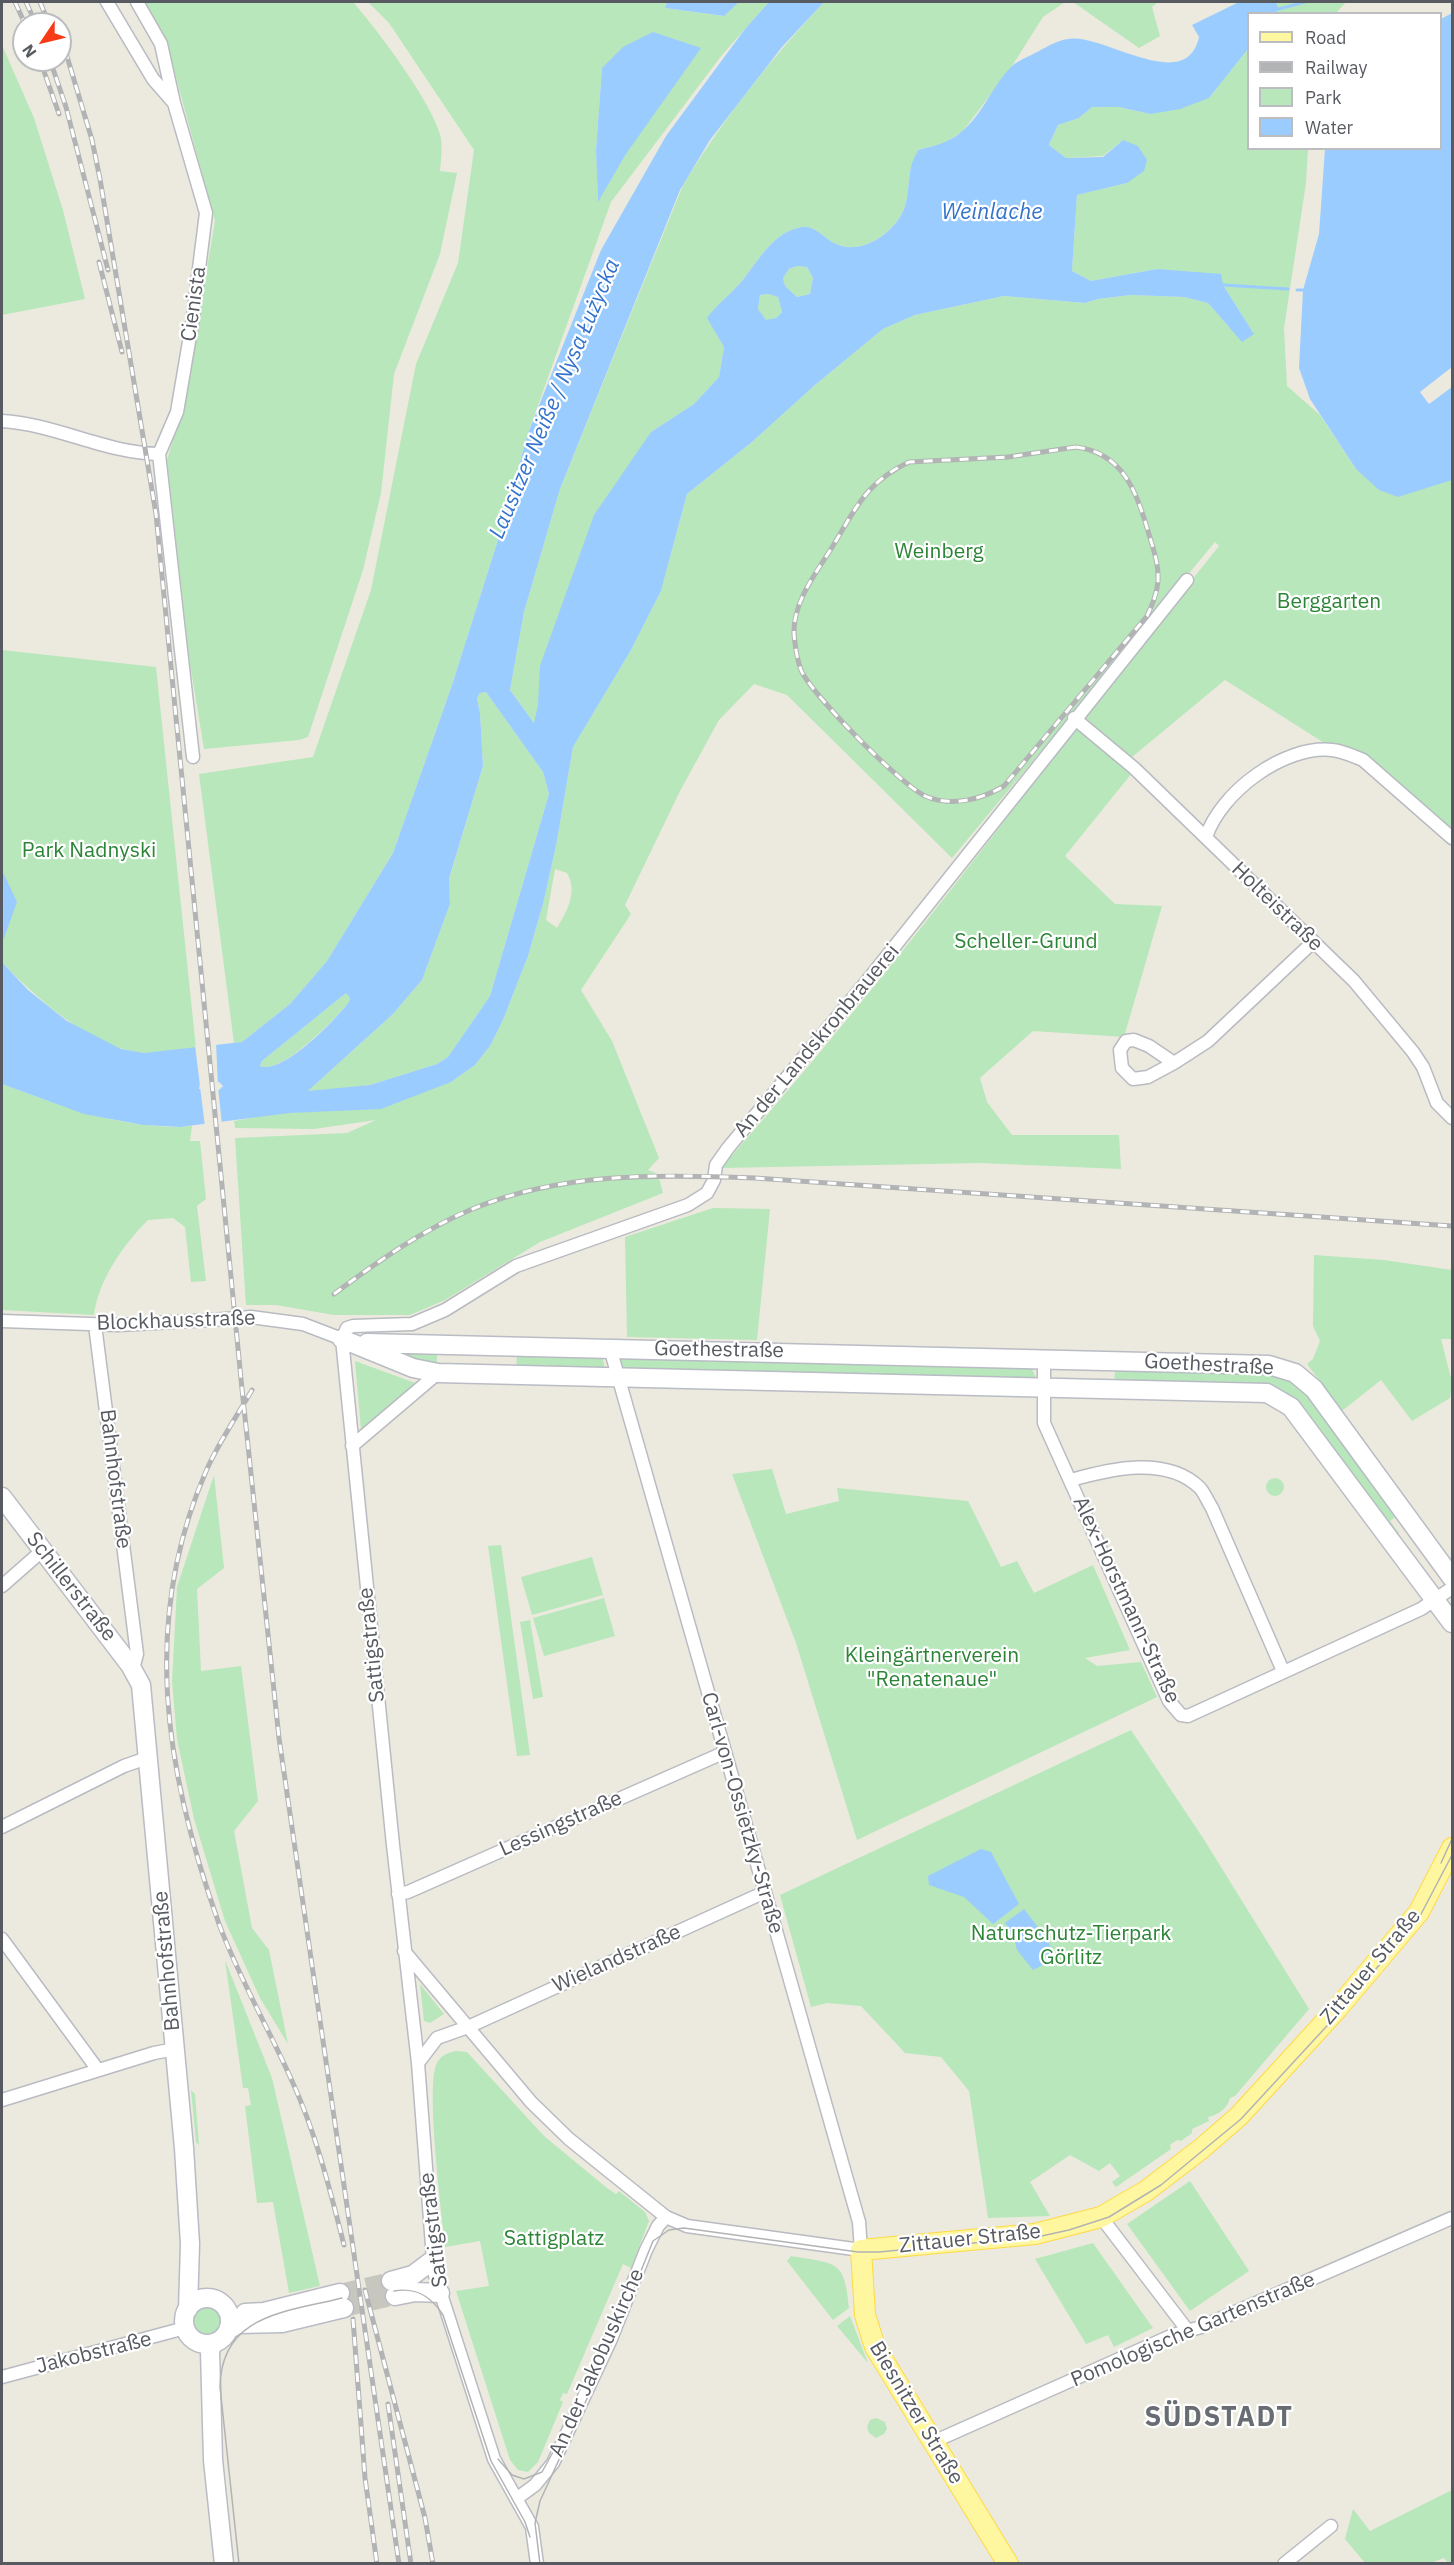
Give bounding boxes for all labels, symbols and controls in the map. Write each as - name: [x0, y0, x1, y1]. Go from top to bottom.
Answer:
- north arrow: [12, 12, 72, 72]
- legend: [1247, 12, 1442, 150]
- text: Road: [1305, 26, 1346, 49]
- text: N: [17, 41, 40, 62]
- text: Railway: [1305, 56, 1367, 79]
- text: Park: [1305, 86, 1341, 109]
- text: Water: [1305, 116, 1353, 139]
- water label: Weinlache: [941, 200, 1043, 226]
- water label: Lausitzer Neiße / Nysa Łużycka: [484, 255, 626, 543]
- street label: Cienista: [176, 265, 212, 343]
- park label: Weinberg: [894, 539, 984, 565]
- park label: Berggarten: [1277, 589, 1381, 615]
- park label: Park Nadnyski: [22, 838, 156, 864]
- street label: Holteistraße: [1226, 857, 1328, 957]
- park label: Scheller-Grund: [954, 929, 1098, 955]
- street label: An der Landskronbrauerei: [729, 939, 905, 1143]
- street label: Blockhausstraße: [96, 1306, 256, 1336]
- street label: Goethestraße: [654, 1336, 784, 1364]
- street label: Goethestraße: [1143, 1349, 1275, 1381]
- street label: Bahnhofstraße: [94, 1408, 136, 1550]
- street label: Alex-Horstmann-Straße: [1067, 1493, 1185, 1707]
- street label: Schillerstraße: [21, 1527, 121, 1647]
- street label: Sattigstraße: [353, 1586, 391, 1704]
- park label: Kleingärtnerverein "Renatenaue": [845, 1643, 1019, 1693]
- street label: Carl-von-Ossietzky-Straße: [695, 1689, 789, 1937]
- street label: Lessingstraße: [496, 1786, 626, 1862]
- street label: Bahnhofstraße: [148, 1890, 186, 2032]
- street label: Zittauer Straße: [1315, 1904, 1427, 2030]
- street label: Wielandstraße: [549, 1919, 685, 1999]
- park label: Naturschutz-Tierpark Görlitz: [971, 1921, 1171, 1971]
- street label: Sattigstraße: [414, 2171, 454, 2289]
- street label: Zittauer Straße: [898, 2219, 1042, 2259]
- park label: Sattigplatz: [504, 2226, 604, 2252]
- street label: An der Jakobuskirche: [544, 2265, 650, 2461]
- street label: Pomologische Gartenstraße: [1067, 2267, 1319, 2393]
- street label: Jakobstraße: [34, 2327, 154, 2379]
- street label: Biesnitzer Straße: [863, 2337, 969, 2489]
- district label: SÜDSTADT: [1144, 2402, 1294, 2434]

